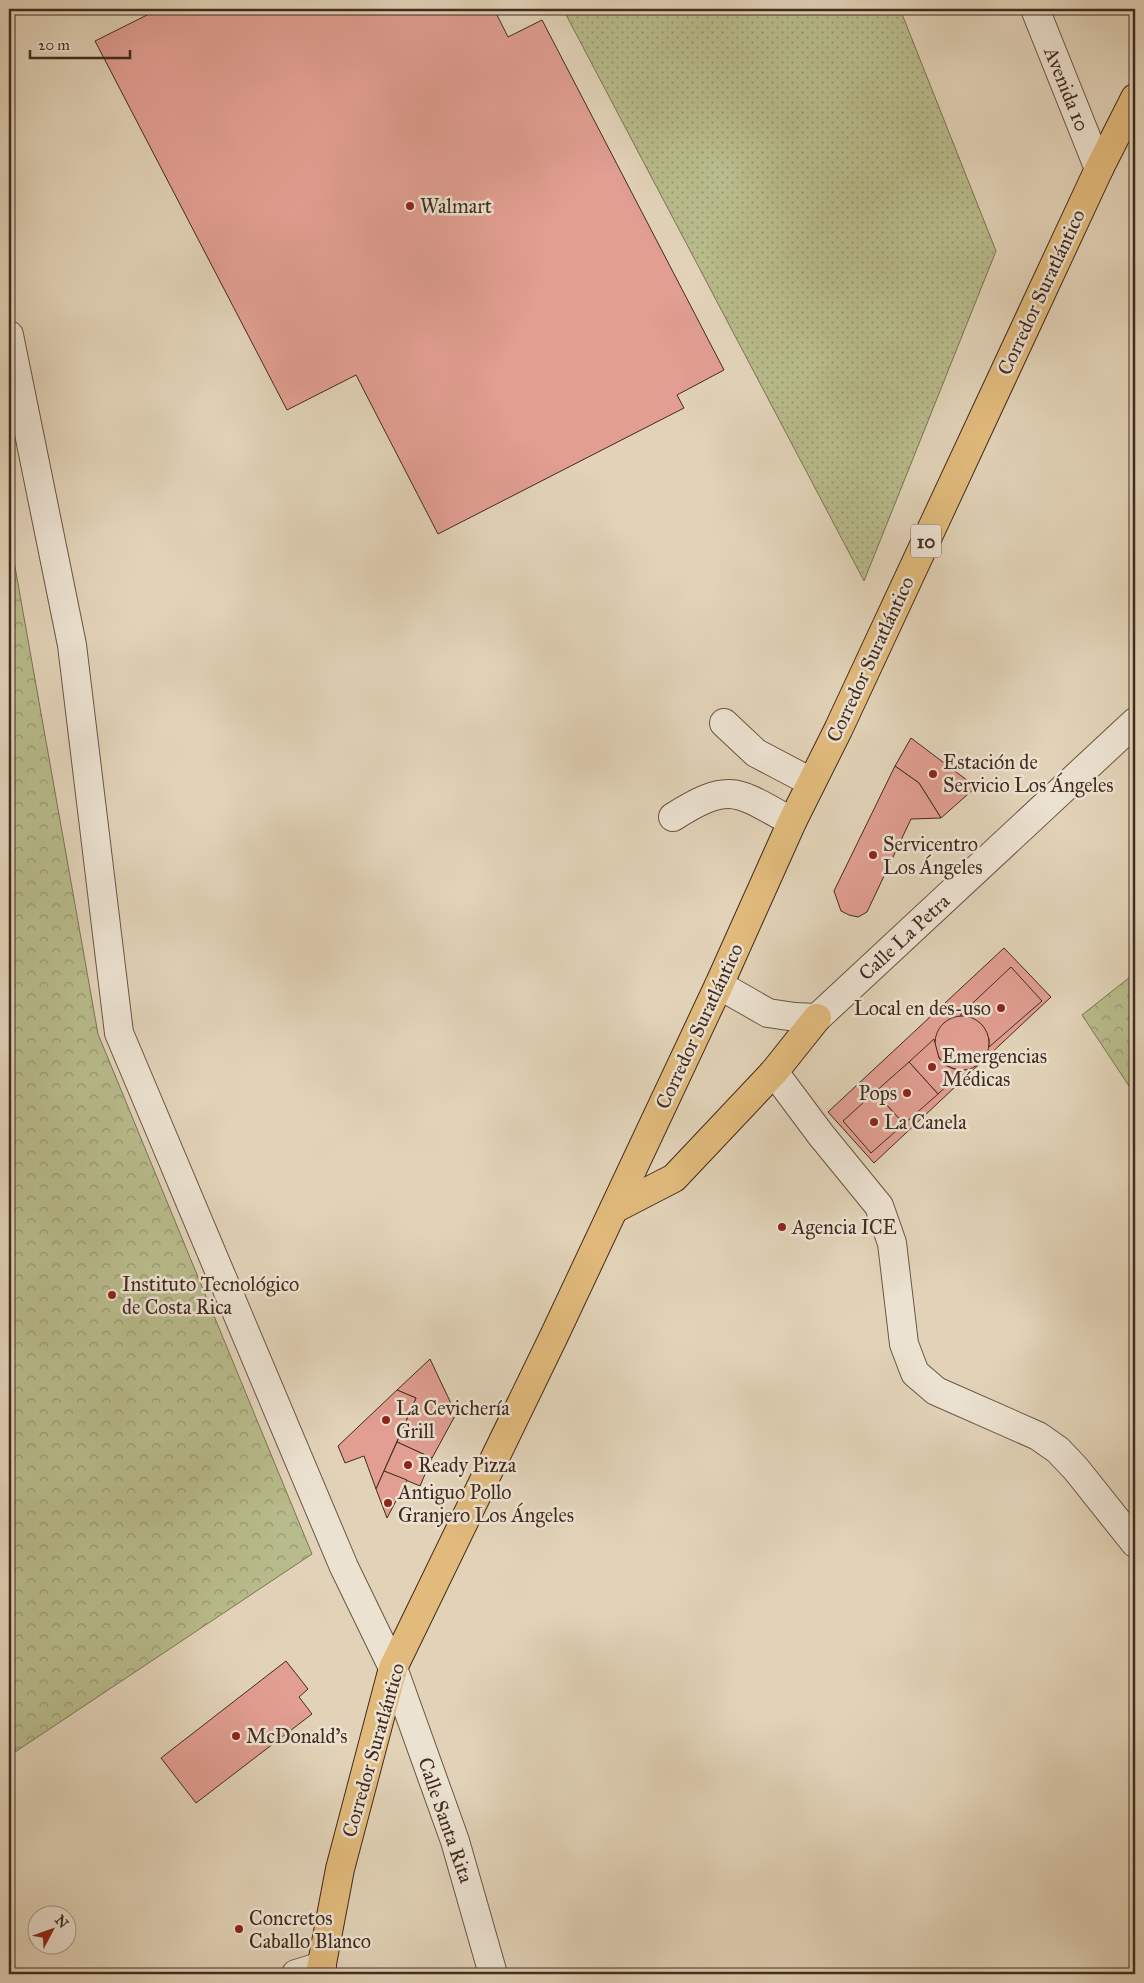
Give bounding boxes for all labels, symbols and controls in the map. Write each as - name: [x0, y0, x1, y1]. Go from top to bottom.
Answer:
- scale bar: [30, 28, 130, 60]
- text: 20 m: [38, 36, 70, 54]
- street label: Avenida 10: [1039, 42, 1095, 135]
- place label: Walmart: [420, 194, 492, 218]
- marker: Walmart: [404, 200, 416, 212]
- street label: Corredor Suratlántico: [992, 205, 1090, 379]
- road number: 10: [911, 524, 941, 558]
- street label: Corredor Suratlántico: [821, 572, 919, 746]
- place label: Estación de Servicio Los Ángeles: [943, 750, 1114, 798]
- marker: Estación de Servicio Los Ángeles: [927, 768, 939, 780]
- place label: Servicentro Los Ángeles: [883, 832, 983, 880]
- marker: Servicentro Los Ángeles: [867, 849, 879, 861]
- street label: Calle La Petra: [854, 889, 955, 985]
- street label: Corredor Suratlántico: [650, 939, 748, 1113]
- place label: Local en des-uso: [854, 996, 991, 1020]
- marker: Local en des-uso: [995, 1002, 1007, 1014]
- place label: Emergencias Médicas: [942, 1044, 1047, 1091]
- marker: Emergencias Médicas: [926, 1061, 938, 1073]
- place label: Pops: [858, 1081, 897, 1105]
- marker: Pops: [901, 1087, 913, 1099]
- place label: La Canela: [884, 1110, 967, 1134]
- marker: La Canela: [868, 1116, 880, 1128]
- place label: Agencia ICE: [791, 1215, 897, 1240]
- marker: Agencia ICE: [776, 1221, 788, 1233]
- place label: Instituto Tecnológico de Costa Rica: [122, 1272, 299, 1319]
- marker: Instituto Tecnológico de Costa Rica: [106, 1289, 118, 1301]
- place label: La Cevichería Grill: [396, 1396, 510, 1443]
- marker: La Cevichería Grill: [380, 1414, 392, 1426]
- place label: Ready Pizza: [418, 1453, 517, 1477]
- marker: Ready Pizza: [402, 1459, 414, 1471]
- place label: Antiguo Pollo Granjero Los Ángeles: [397, 1480, 574, 1528]
- marker: Antiguo Pollo Granjero Los Ángeles: [382, 1497, 394, 1509]
- street label: Corredor Suratlántico: [337, 1660, 409, 1840]
- place label: McDonald's: [246, 1724, 348, 1748]
- marker: McDonald's: [230, 1730, 242, 1742]
- street label: Calle Santa Rita: [413, 1754, 479, 1886]
- north arrow: [28, 1906, 78, 1956]
- place label: Concretos Caballo Blanco: [249, 1906, 371, 1953]
- text: N: [51, 1912, 72, 1932]
- marker: Concretos Caballo Blanco: [233, 1923, 245, 1935]

